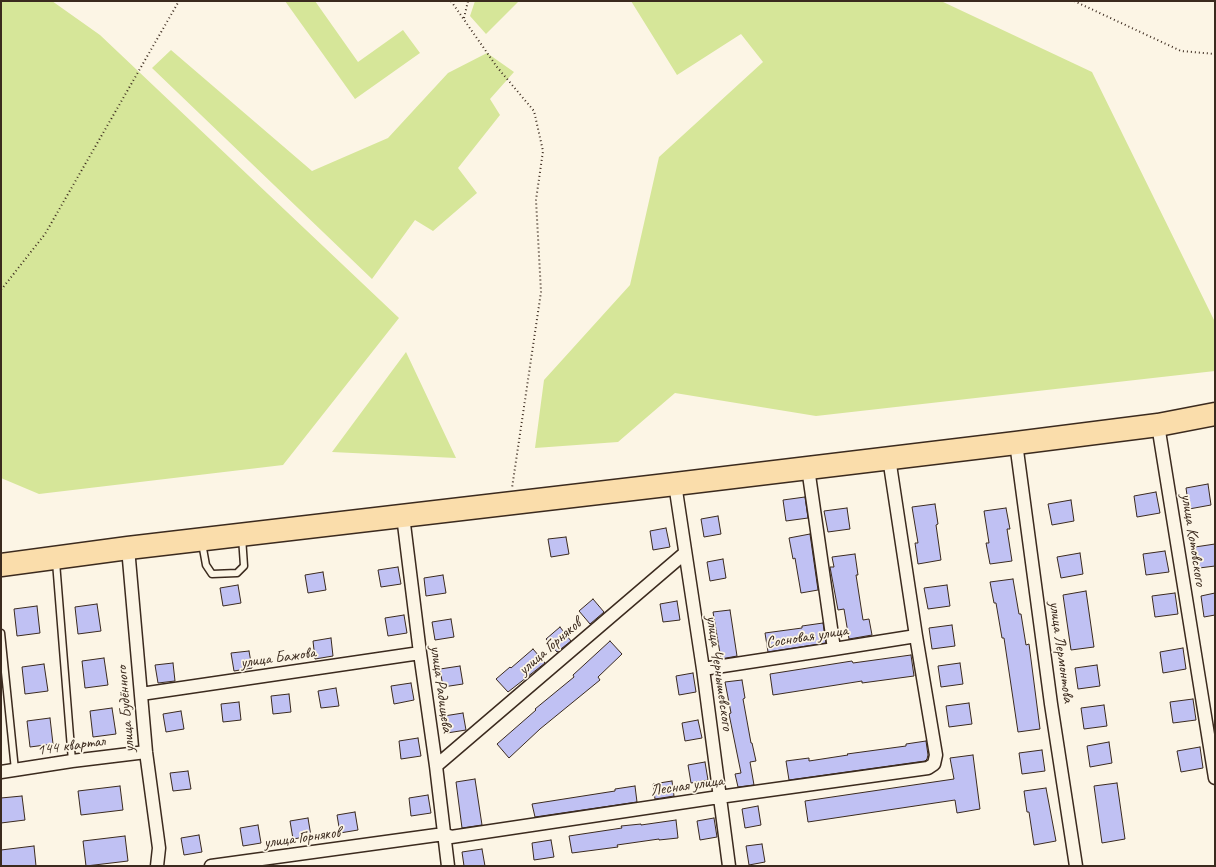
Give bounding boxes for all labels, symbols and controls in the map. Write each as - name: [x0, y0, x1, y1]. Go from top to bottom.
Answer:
- street label: улица Котовского: [1176, 492, 1210, 588]
- street label: улица Лермонтова: [1044, 600, 1078, 704]
- street label: улица Горняков: [515, 614, 585, 680]
- street label: улица Чернышевского: [701, 614, 737, 732]
- street label: Сосновая улица: [765, 621, 849, 653]
- street label: улица Бажова: [239, 643, 317, 673]
- street label: улица Радищева: [425, 644, 457, 734]
- street label: улица Будённого: [113, 665, 139, 753]
- street label: 144 квартал: [36, 732, 106, 760]
- street label: Лесная улица: [649, 771, 725, 801]
- street label: улица Горняков: [263, 823, 341, 853]

